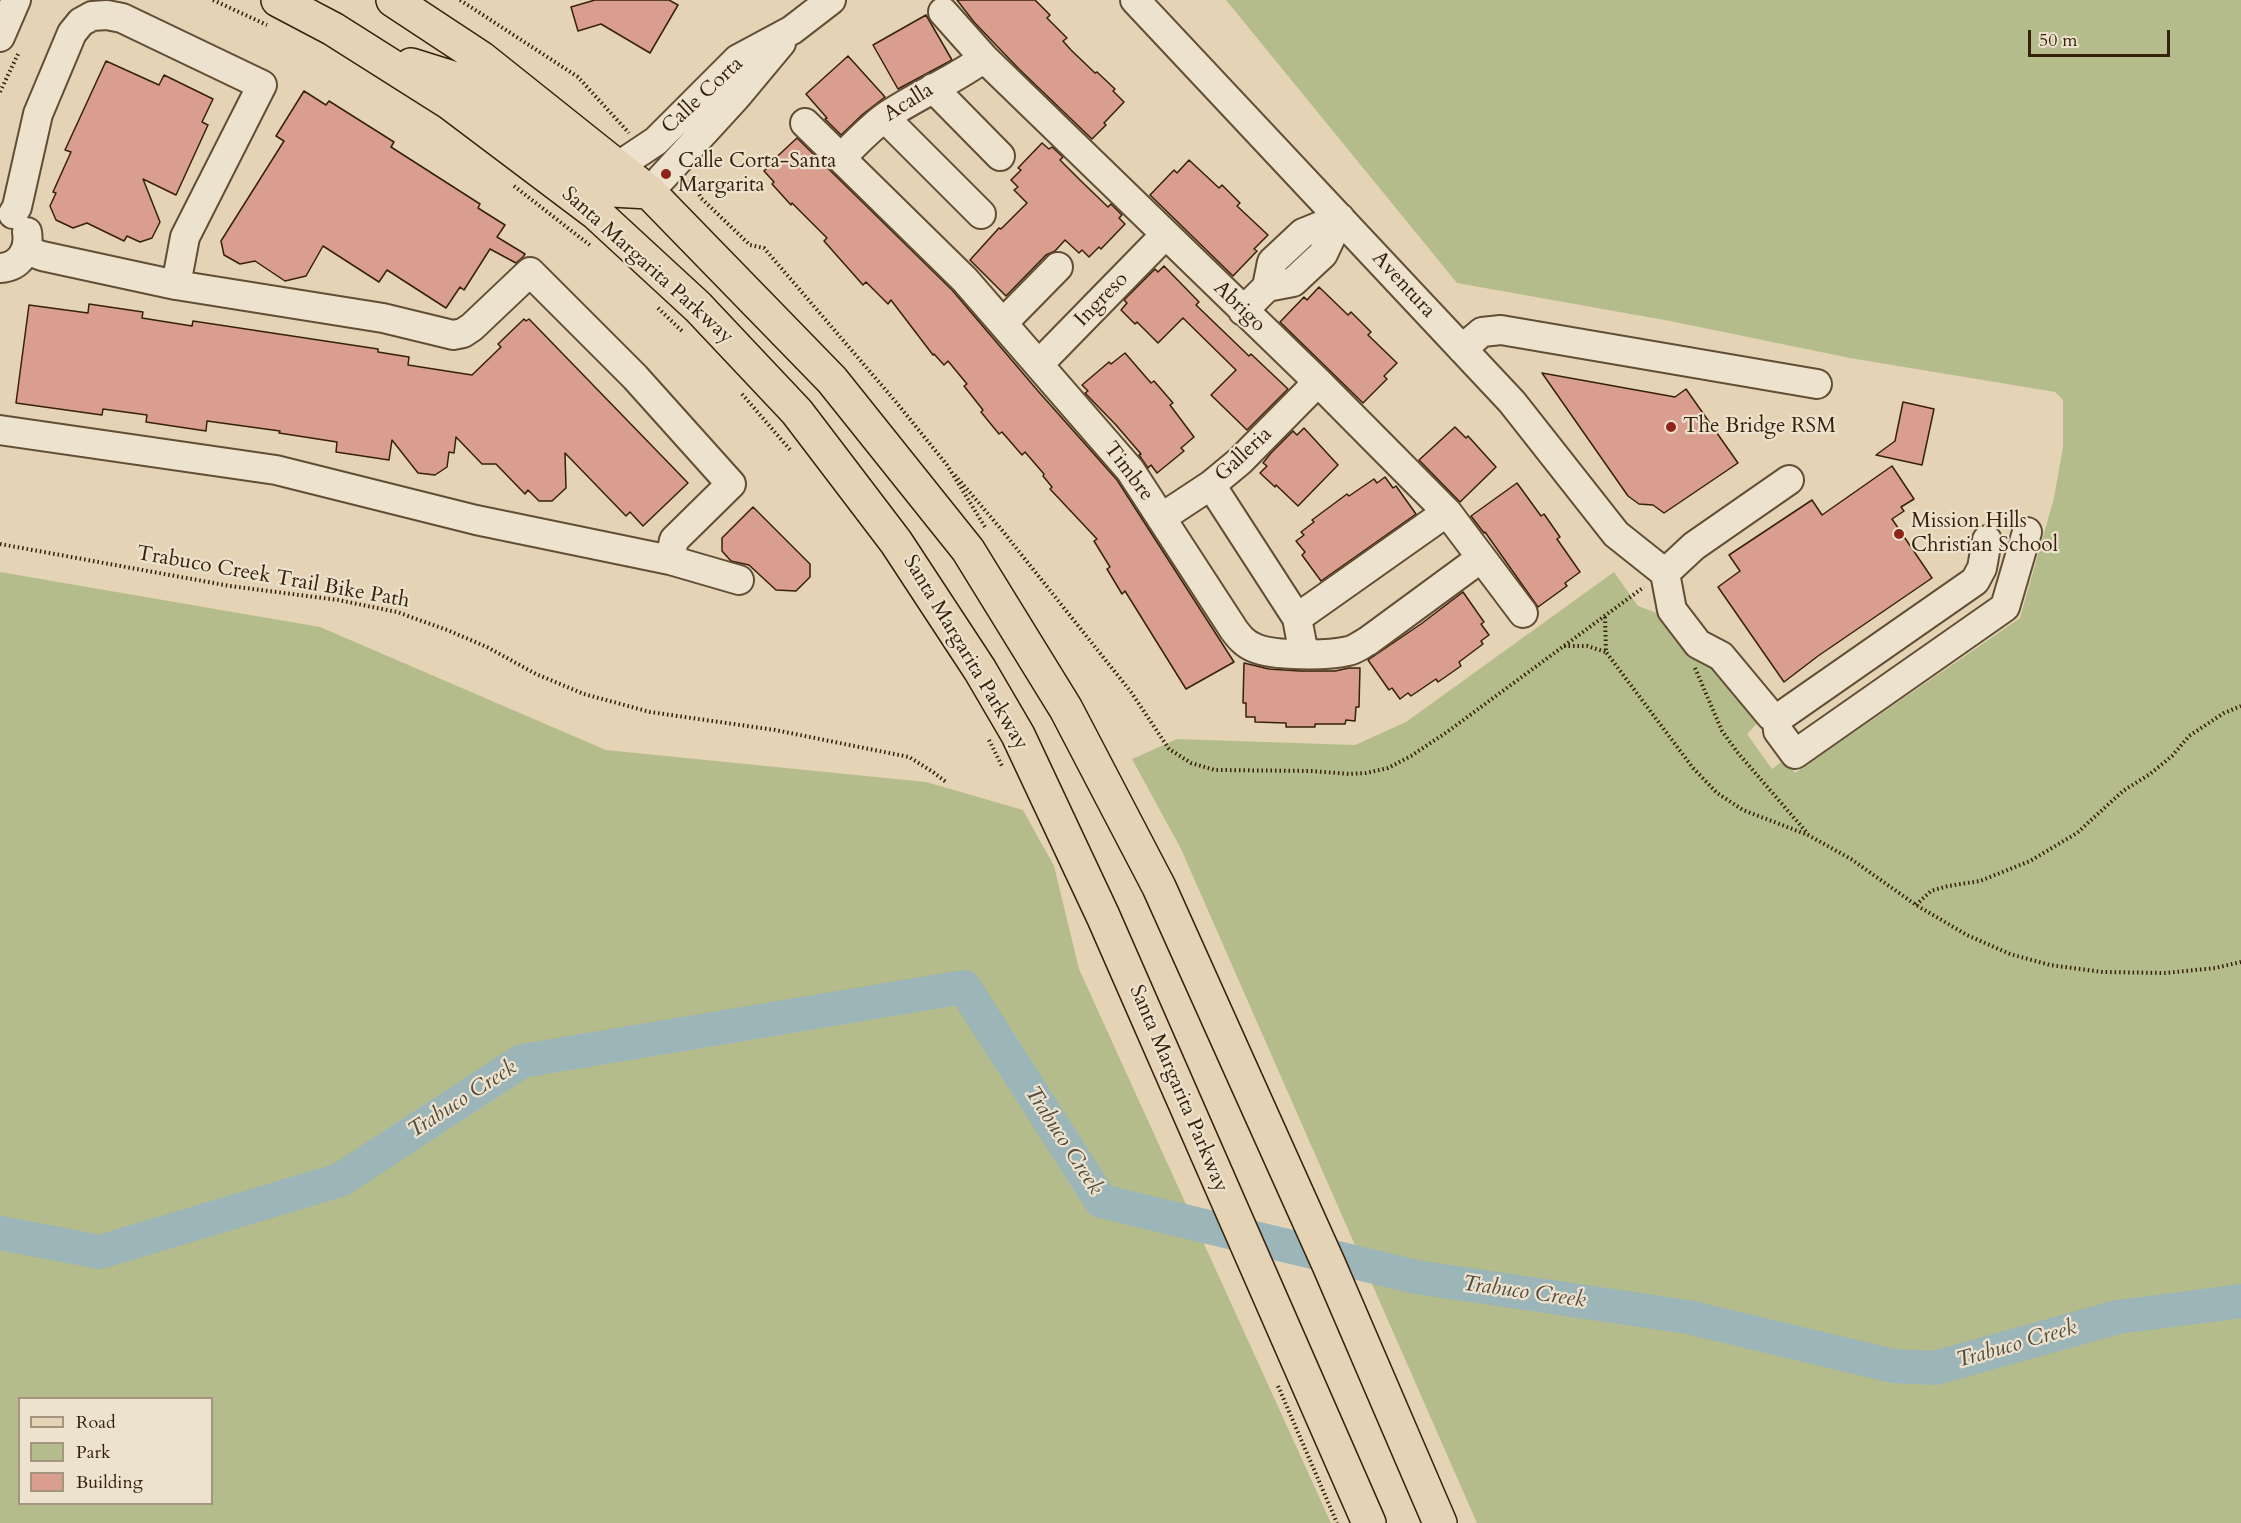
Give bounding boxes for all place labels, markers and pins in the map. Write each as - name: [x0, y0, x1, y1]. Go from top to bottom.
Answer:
- place label: Calle Corta-Santa Margarita: [678, 149, 836, 199]
- marker: Calle Corta-Santa Margarita: [659, 167, 673, 181]
- place label: The Bridge RSM: [1683, 414, 1836, 440]
- marker: The Bridge RSM: [1664, 420, 1678, 434]
- place label: Mission Hills Christian School: [1911, 509, 2058, 559]
- marker: Mission Hills Christian School: [1892, 527, 1906, 541]

